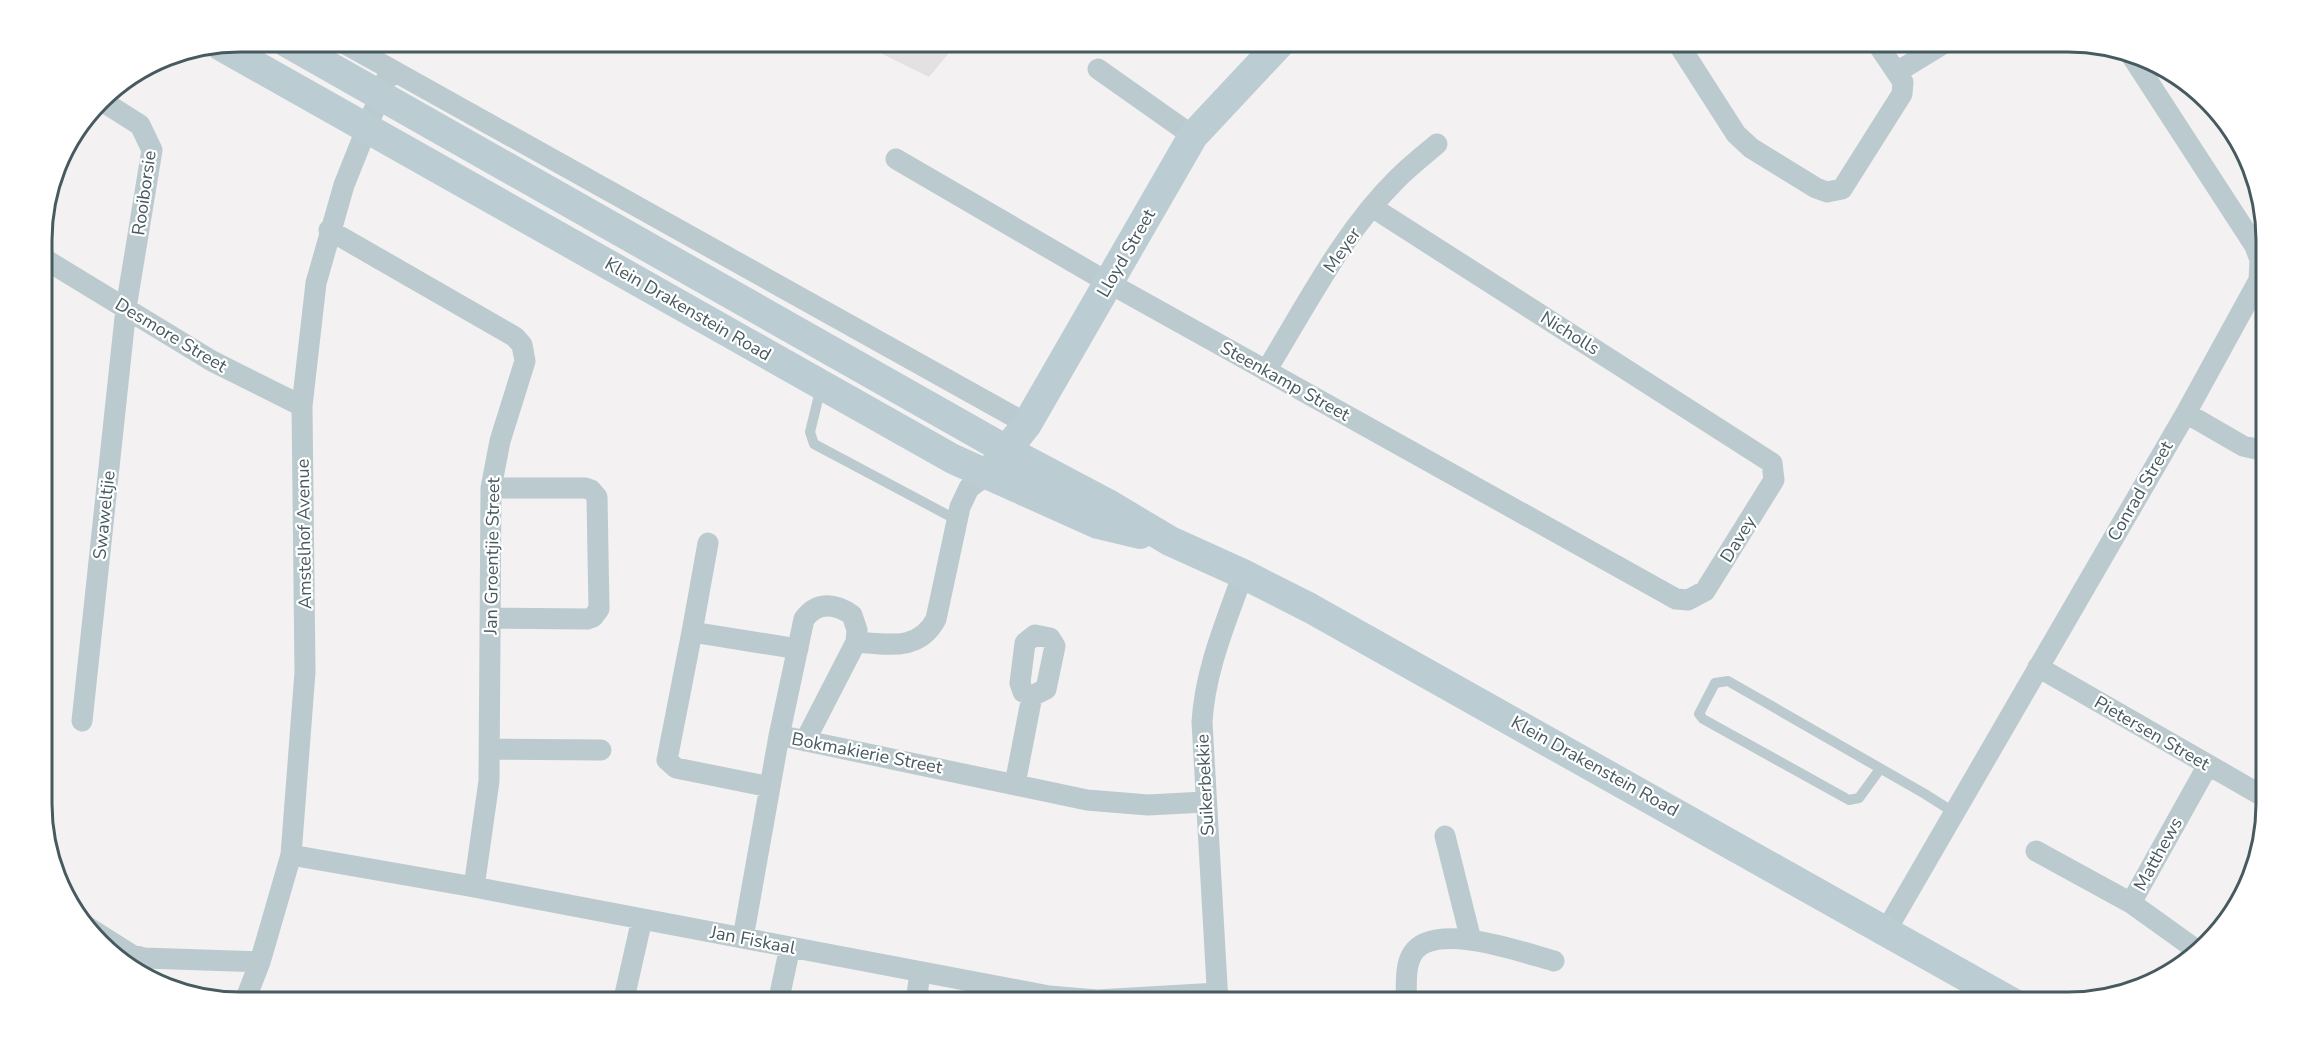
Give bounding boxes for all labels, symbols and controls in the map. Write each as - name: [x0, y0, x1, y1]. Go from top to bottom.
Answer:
- street label: Rooiborsie: [126, 149, 162, 237]
- street label: Lloyd Street: [1091, 204, 1161, 302]
- street label: Meyer: [1318, 222, 1366, 277]
- street label: Klein Drakenstein Road: [601, 252, 775, 366]
- street label: Desmore Street: [111, 292, 232, 378]
- street label: Nicholls: [1536, 306, 1604, 360]
- street label: Steenkamp Street: [1216, 335, 1355, 427]
- street label: Conrad Street: [2102, 436, 2179, 545]
- street label: Amstelhof Avenue: [291, 459, 317, 609]
- street label: Swaweltjie: [87, 469, 121, 561]
- street label: Jan Groentjie Street: [479, 476, 505, 636]
- street label: Davey: [1714, 511, 1762, 567]
- street label: Pietersen Street: [2090, 690, 2215, 776]
- street label: Klein Drakenstein Road: [1507, 710, 1683, 822]
- street label: Bokmakierie Street: [790, 727, 945, 779]
- street label: Suikerbekkie: [1190, 733, 1220, 837]
- street label: Matthews: [2128, 813, 2188, 895]
- street label: Jan Fiskaal: [707, 920, 798, 960]

